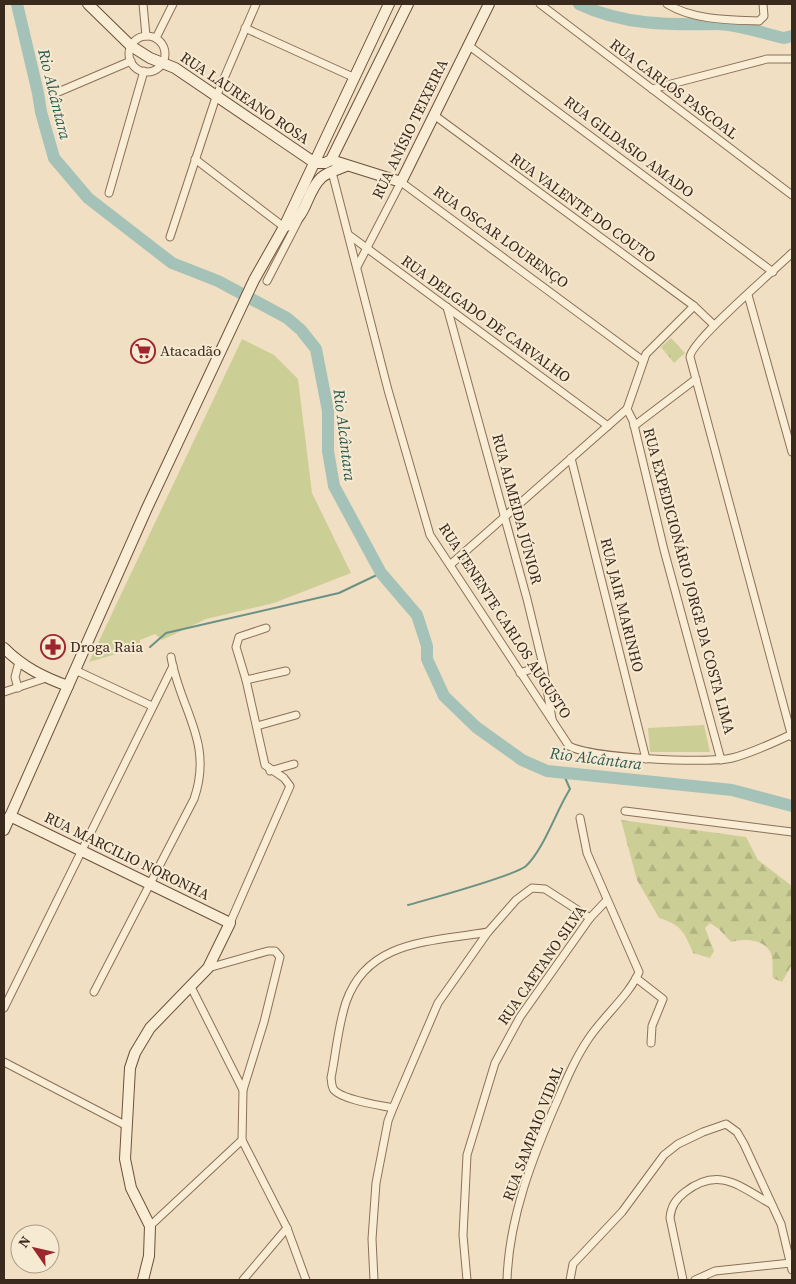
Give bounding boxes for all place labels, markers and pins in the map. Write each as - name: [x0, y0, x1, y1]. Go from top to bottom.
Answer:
- supermarket icon: Atacadão: [130, 338, 156, 364]
- place label: Atacadão: [160, 340, 221, 361]
- pharmacy icon: Droga Raia: [40, 634, 66, 660]
- place label: Droga Raia: [70, 636, 144, 657]

